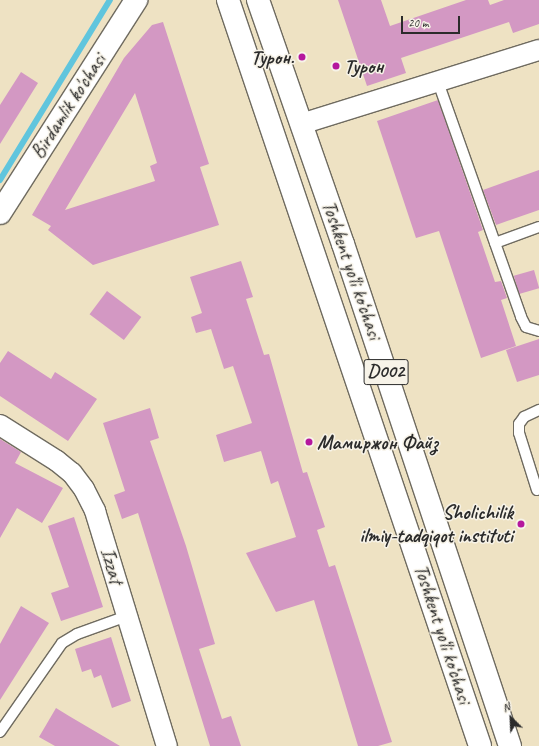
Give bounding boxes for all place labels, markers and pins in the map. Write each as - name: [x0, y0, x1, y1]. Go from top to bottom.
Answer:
- place label: Турон.: [251, 45, 294, 69]
- marker: Турон.: [297, 52, 307, 62]
- place label: Турон: [344, 54, 383, 78]
- marker: Турон: [331, 61, 341, 71]
- place label: Мамиржон Файз: [317, 430, 438, 454]
- marker: Мамиржон Файз: [304, 437, 314, 447]
- place label: Sholichilik ilmiy-tadqiqot instituti: [360, 500, 513, 547]
- marker: Sholichilik ilmiy-tadqiqot instituti: [516, 519, 526, 529]

